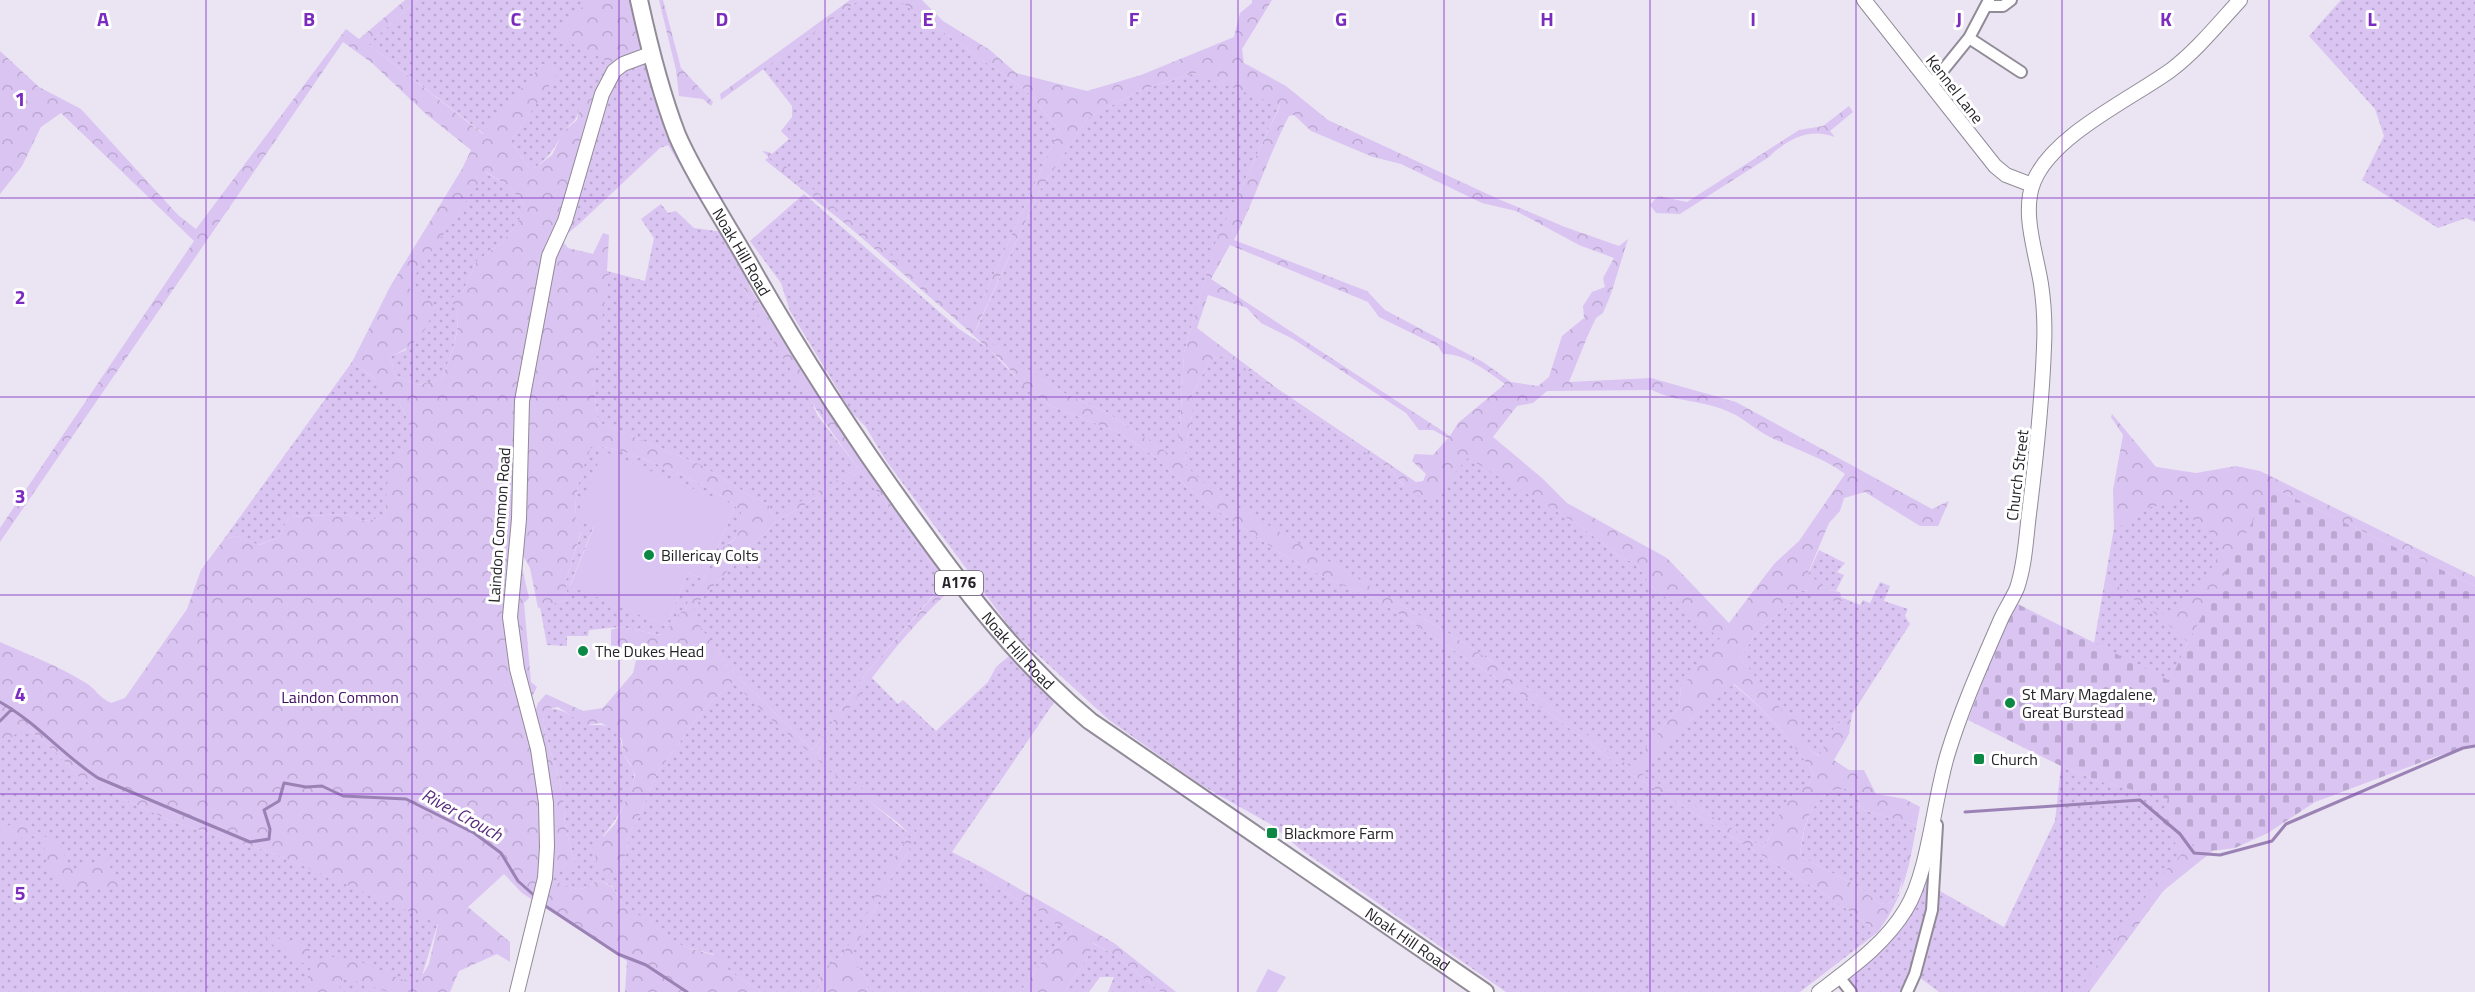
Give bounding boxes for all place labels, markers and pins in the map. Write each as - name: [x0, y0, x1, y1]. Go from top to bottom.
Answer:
- place label: Billericay Colts: [661, 543, 759, 567]
- marker: Billericay Colts: [642, 548, 656, 562]
- place label: The Dukes Head: [595, 639, 704, 663]
- marker: The Dukes Head: [576, 644, 590, 658]
- place label: St Mary Magdalene, Great Burstead: [2022, 682, 2156, 724]
- marker: St Mary Magdalene, Great Burstead: [2003, 696, 2017, 710]
- place label: Church: [1991, 747, 2038, 771]
- marker: Church: [1972, 752, 1986, 766]
- place label: Blackmore Farm: [1284, 821, 1394, 845]
- marker: Blackmore Farm: [1265, 826, 1279, 840]

